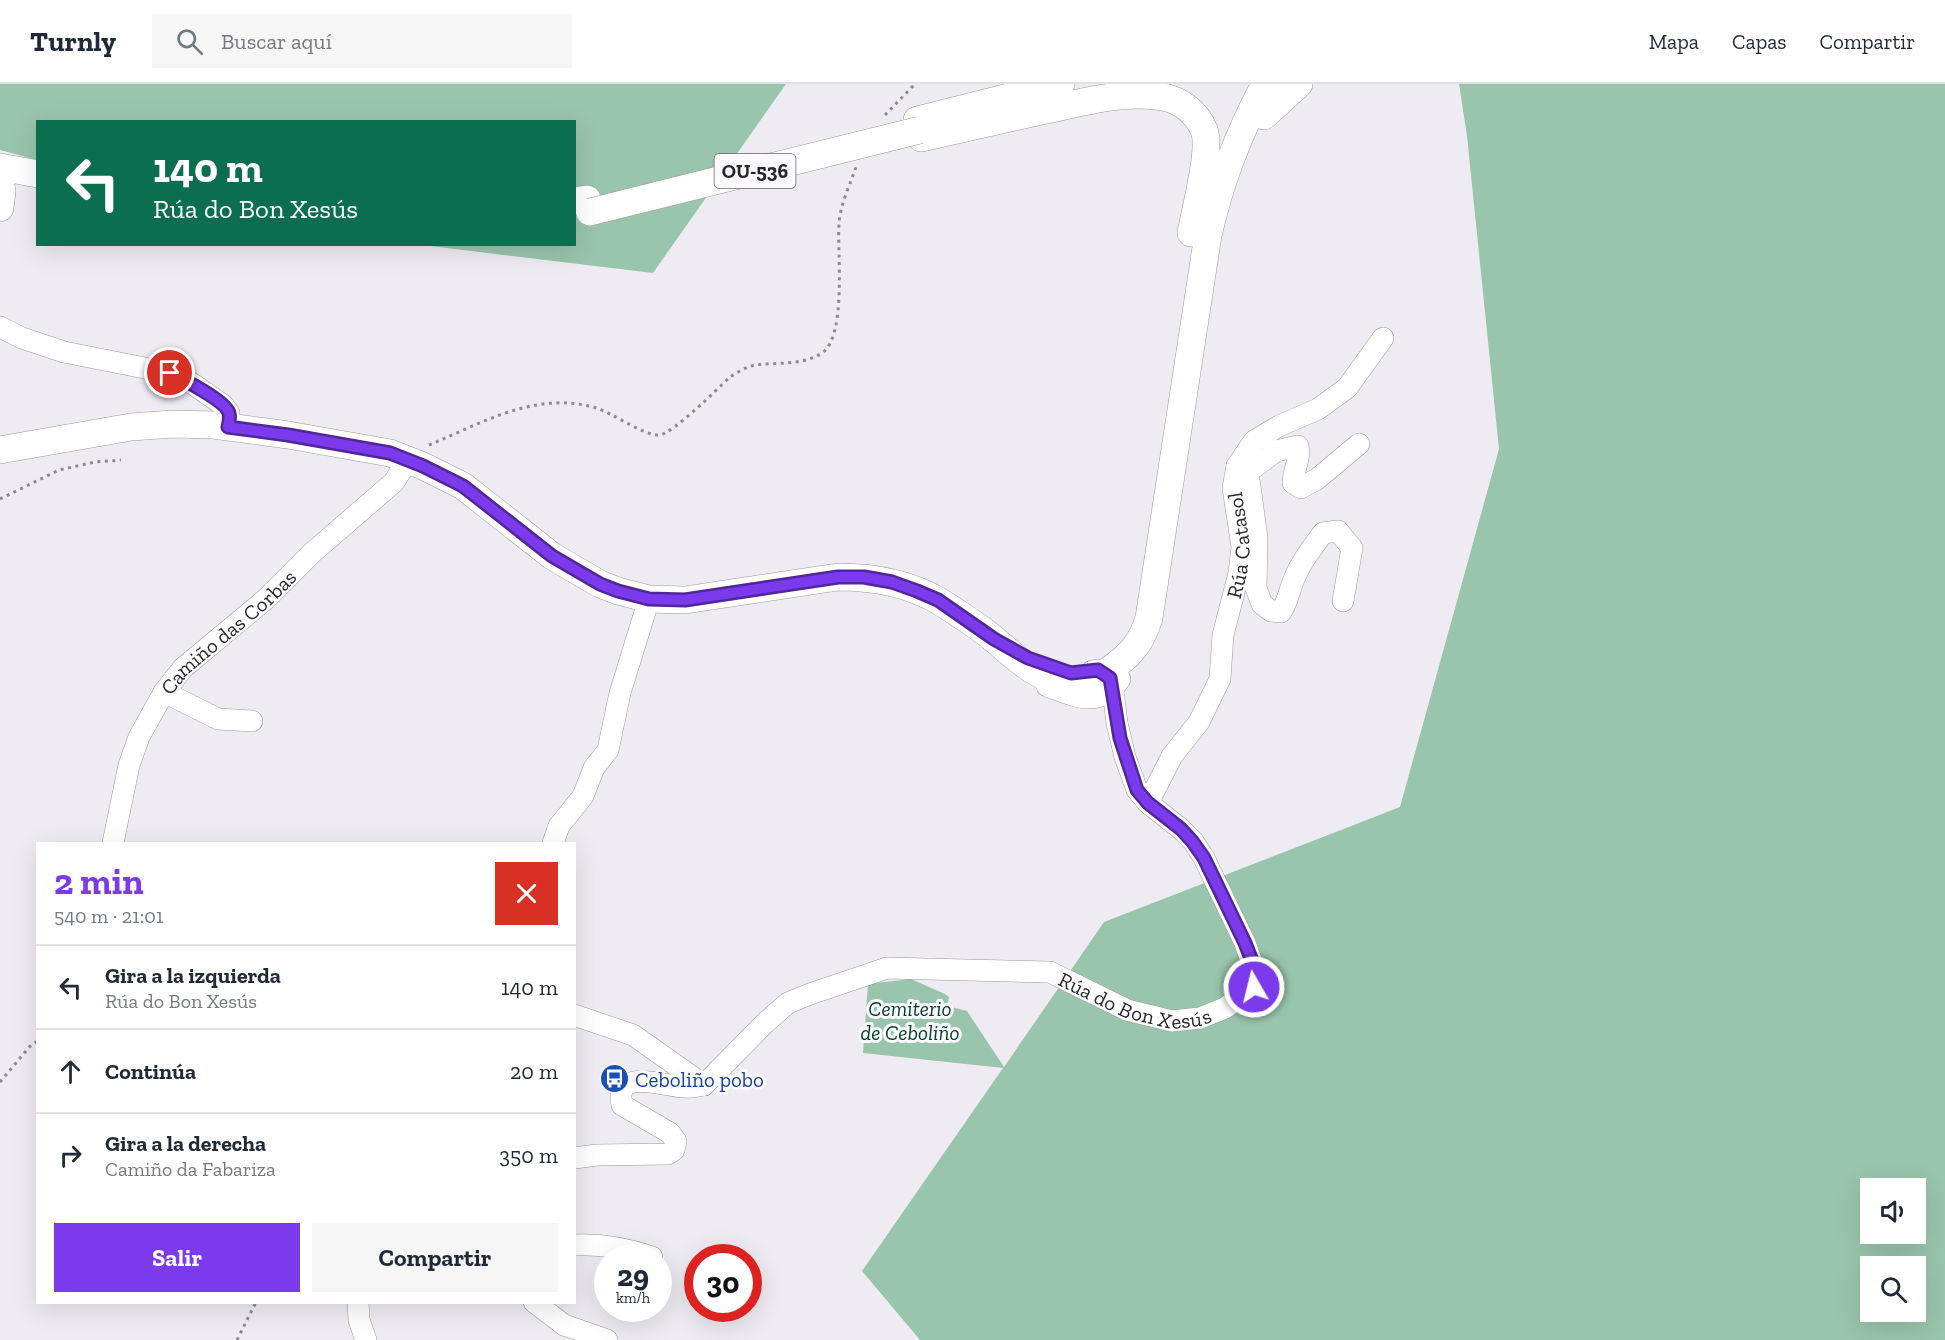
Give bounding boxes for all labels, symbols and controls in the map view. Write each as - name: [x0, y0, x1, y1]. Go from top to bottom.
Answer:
- search box: [152, 14, 572, 68]
- text: Turnly: [30, 25, 116, 58]
- icon: search: [173, 25, 206, 58]
- text: Buscar aquí: [221, 28, 332, 55]
- text: Mapa: [1649, 29, 1699, 54]
- text: Capas: [1732, 29, 1787, 54]
- text: Compartir: [1820, 29, 1915, 54]
- text: 140 m: [153, 142, 263, 193]
- icon: left: [54, 144, 132, 222]
- road number: OU-536: [714, 154, 795, 188]
- text: Rúa do Bon Xesús: [153, 193, 358, 225]
- pin: [144, 347, 195, 398]
- icon: arrive: [153, 356, 186, 389]
- street label: Rúa Catasol: [1220, 490, 1255, 601]
- street label: Camiño das Corbas: [155, 564, 301, 699]
- text: 2 min: [54, 860, 144, 903]
- button: close: [495, 862, 558, 925]
- text: 540 m · 21:01: [54, 904, 164, 928]
- position arrow: [1222, 955, 1286, 1019]
- text: Gira a la izquierda: [105, 962, 281, 989]
- street label: Rúa do Bon Xesús: [1055, 966, 1215, 1034]
- icon: left: [54, 971, 87, 1004]
- text: 140 m: [501, 974, 558, 1001]
- text: Rúa do Bon Xesús: [105, 989, 257, 1013]
- park label: Cemiterio de Ceboliño: [860, 996, 960, 1045]
- icon: ahead: [54, 1055, 87, 1088]
- text: Continúa: [105, 1058, 196, 1085]
- text: 20 m: [510, 1058, 558, 1085]
- bus stop icon: Ceboliño pobo: [598, 1063, 630, 1095]
- place label: Ceboliño pobo: [635, 1067, 764, 1092]
- text: Gira a la derecha: [105, 1130, 266, 1157]
- icon: right: [54, 1139, 87, 1172]
- text: 350 m: [499, 1142, 558, 1169]
- text: Camiño da Fabariza: [105, 1157, 276, 1181]
- map controls: [1860, 1178, 1926, 1322]
- button: sound: [1860, 1178, 1926, 1244]
- button: Salir: [54, 1223, 300, 1292]
- button: Compartir: [312, 1223, 558, 1292]
- speed limit sign: 30: [684, 1244, 762, 1322]
- button: search: [1860, 1256, 1926, 1322]
- text: 29: [617, 1258, 649, 1294]
- text: km/h: [616, 1289, 650, 1307]

